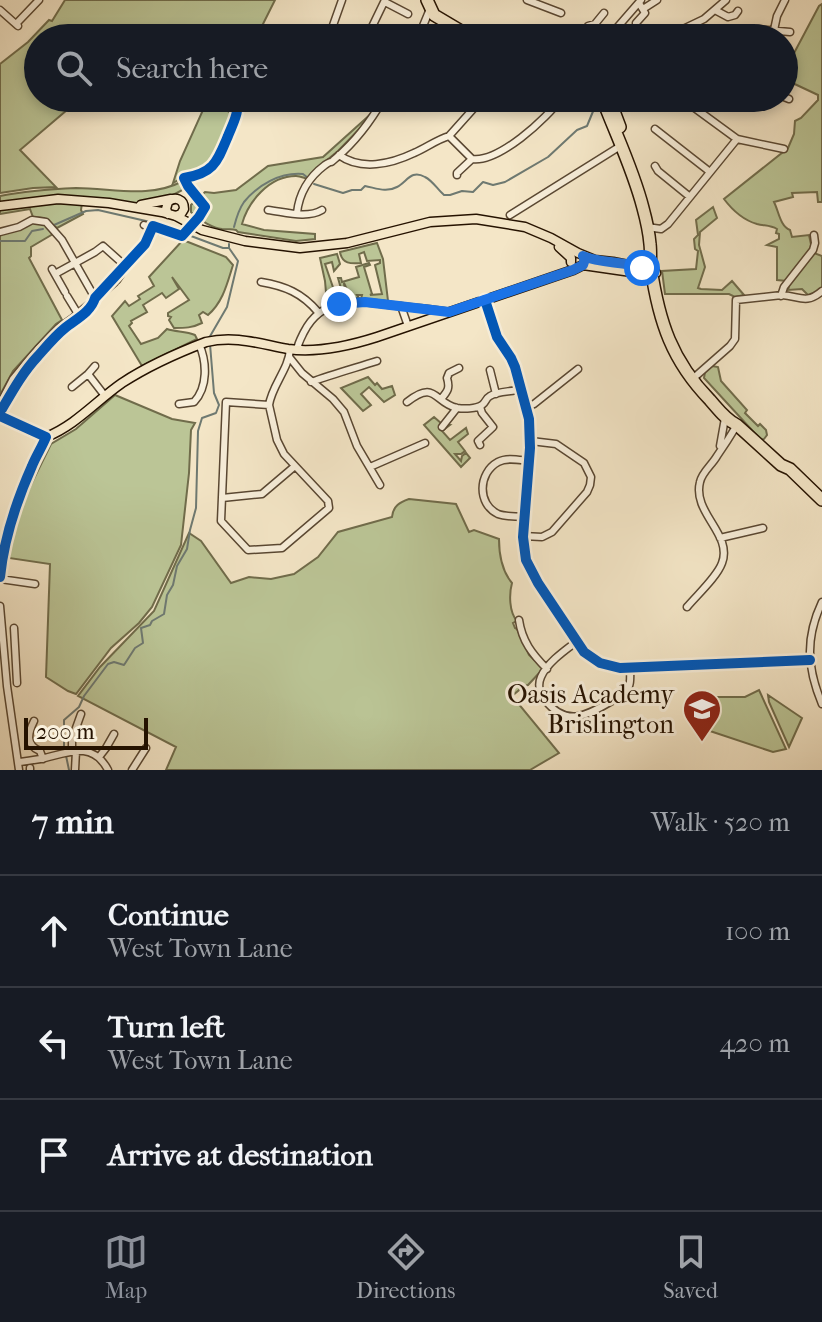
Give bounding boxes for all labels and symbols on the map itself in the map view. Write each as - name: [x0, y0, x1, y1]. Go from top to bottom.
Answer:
- route start: [624, 250, 660, 286]
- route end: [321, 286, 357, 322]
- place label: Oasis Academy Brislington: [507, 679, 675, 740]
- school or university icon: Oasis Academy Brislington: [681, 688, 723, 743]
- scale bar: [24, 714, 148, 750]

